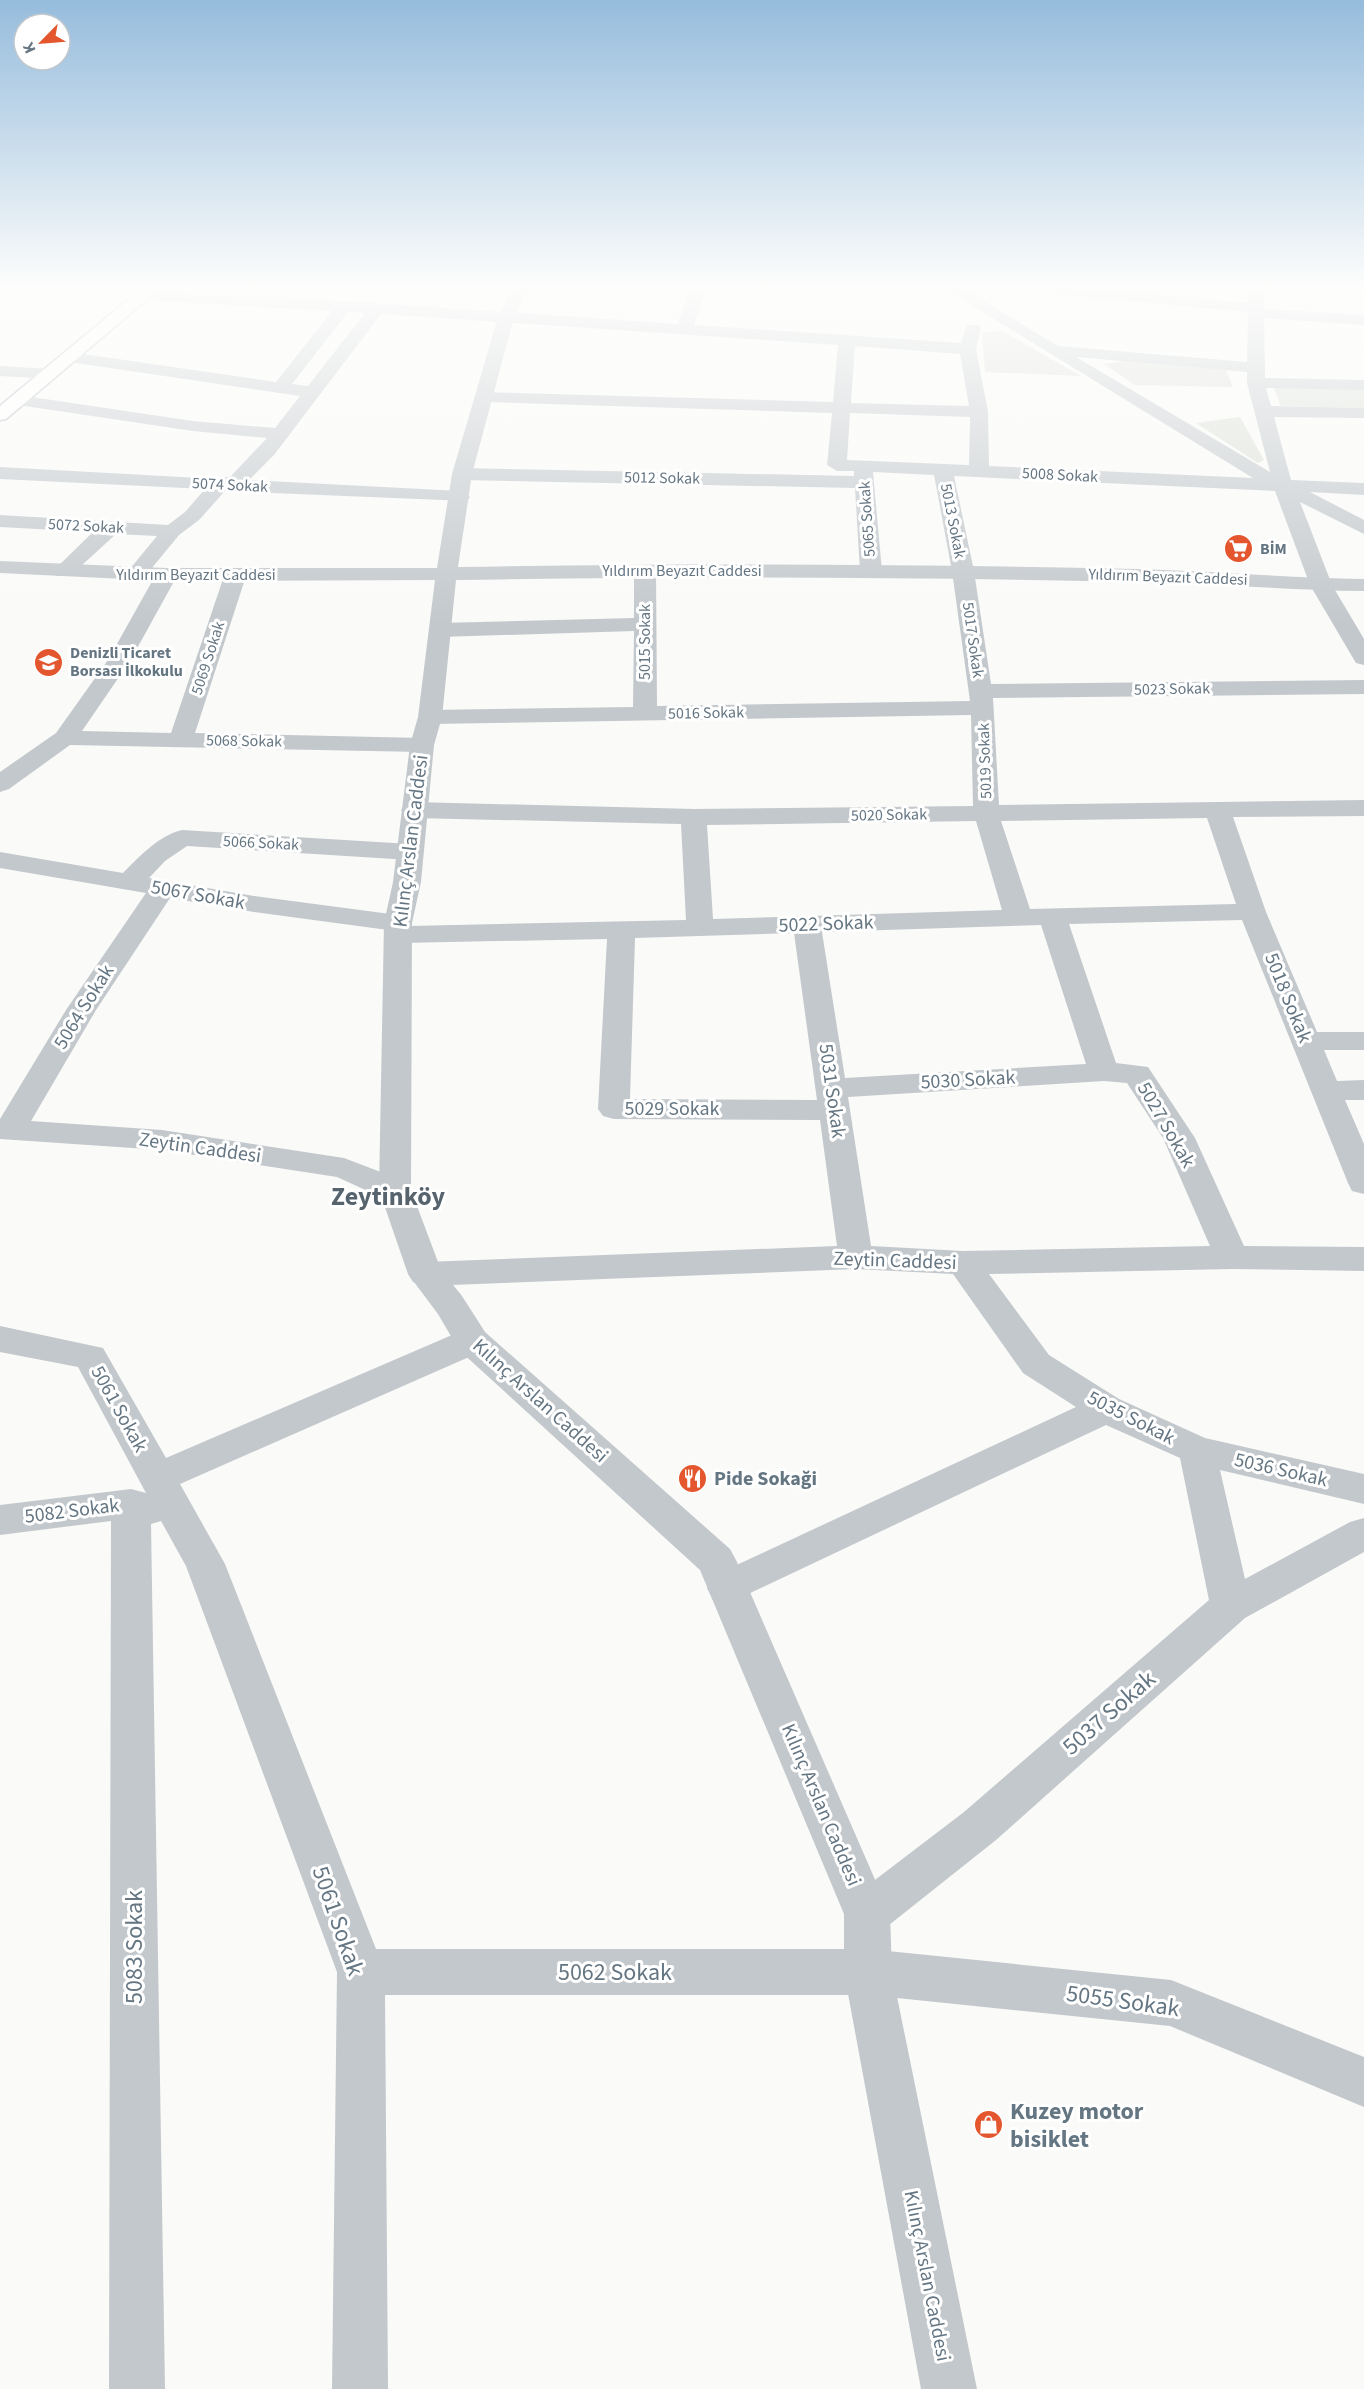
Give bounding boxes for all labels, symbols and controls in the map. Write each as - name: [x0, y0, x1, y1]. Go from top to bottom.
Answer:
- north arrow: [12, 12, 72, 72]
- text: K: [17, 39, 41, 57]
- street label: 5008 Sokak: [1021, 462, 1099, 488]
- street label: 5012 Sokak: [624, 466, 700, 490]
- street label: 5074 Sokak: [191, 472, 269, 498]
- street label: 5065 Sokak: [853, 480, 881, 558]
- street label: 5013 Sokak: [935, 482, 971, 560]
- street label: 5072 Sokak: [47, 513, 125, 539]
- supermarket icon: BİM: [1223, 533, 1255, 565]
- place label: BİM: [1260, 538, 1287, 560]
- street label: Yıldırım Beyazıt Caddesi: [601, 560, 762, 582]
- street label: Yıldırım Beyazıt Caddesi: [1087, 563, 1248, 591]
- street label: Yıldırım Beyazıt Caddesi: [115, 564, 276, 586]
- street label: 5017 Sokak: [957, 601, 989, 679]
- street label: 5015 Sokak: [634, 604, 656, 680]
- street label: 5069 Sokak: [186, 618, 230, 698]
- place label: Denizli Ticaret Borsası İlkokulu: [70, 642, 183, 682]
- school or university icon: Denizli Ticaret Borsası İlkokulu: [33, 646, 65, 678]
- street label: 5023 Sokak: [1134, 677, 1210, 701]
- street label: 5016 Sokak: [668, 701, 744, 725]
- street label: 5019 Sokak: [973, 723, 997, 799]
- street label: 5068 Sokak: [206, 729, 282, 753]
- street label: Kılınç Arslan Caddesi: [387, 753, 435, 929]
- street label: 5020 Sokak: [851, 803, 927, 827]
- street label: 5066 Sokak: [222, 830, 300, 856]
- street label: 5067 Sokak: [149, 873, 247, 917]
- street label: 5022 Sokak: [778, 908, 874, 940]
- street label: 5018 Sokak: [1257, 949, 1319, 1047]
- street label: 5064 Sokak: [47, 959, 121, 1055]
- street label: 5031 Sokak: [812, 1042, 852, 1140]
- street label: 5030 Sokak: [920, 1064, 1016, 1096]
- street label: 5027 Sokak: [1130, 1077, 1202, 1173]
- street label: 5029 Sokak: [625, 1095, 720, 1123]
- street label: Zeytin Caddesi: [137, 1126, 263, 1170]
- district label: Zeytinköy: [331, 1178, 445, 1215]
- street label: Zeytin Caddesi: [833, 1245, 957, 1277]
- street label: Kılınç Arslan Caddesi: [466, 1332, 614, 1470]
- street label: 5061 Sokak: [84, 1361, 154, 1457]
- street label: 5035 Sokak: [1082, 1384, 1180, 1452]
- street label: 5036 Sokak: [1232, 1446, 1331, 1494]
- restaurant icon: Pide Sokaği: [677, 1463, 709, 1495]
- place label: Pide Sokaği: [714, 1465, 817, 1493]
- street label: 5082 Sokak: [23, 1491, 121, 1531]
- street label: 5037 Sokak: [1055, 1662, 1164, 1764]
- street label: Kılınç Arslan Caddesi: [774, 1720, 868, 1890]
- street label: 5061 Sokak: [303, 1861, 373, 1981]
- street label: 5083 Sokak: [117, 1890, 152, 2004]
- street label: 5062 Sokak: [558, 1955, 672, 1990]
- street label: 5055 Sokak: [1064, 1976, 1182, 2026]
- place label: Kuzey motor bisiklet: [1010, 2094, 1144, 2157]
- shop icon: Kuzey motor bisiklet: [973, 2109, 1005, 2141]
- street label: Kılınç Arslan Caddesi: [897, 2188, 957, 2364]

